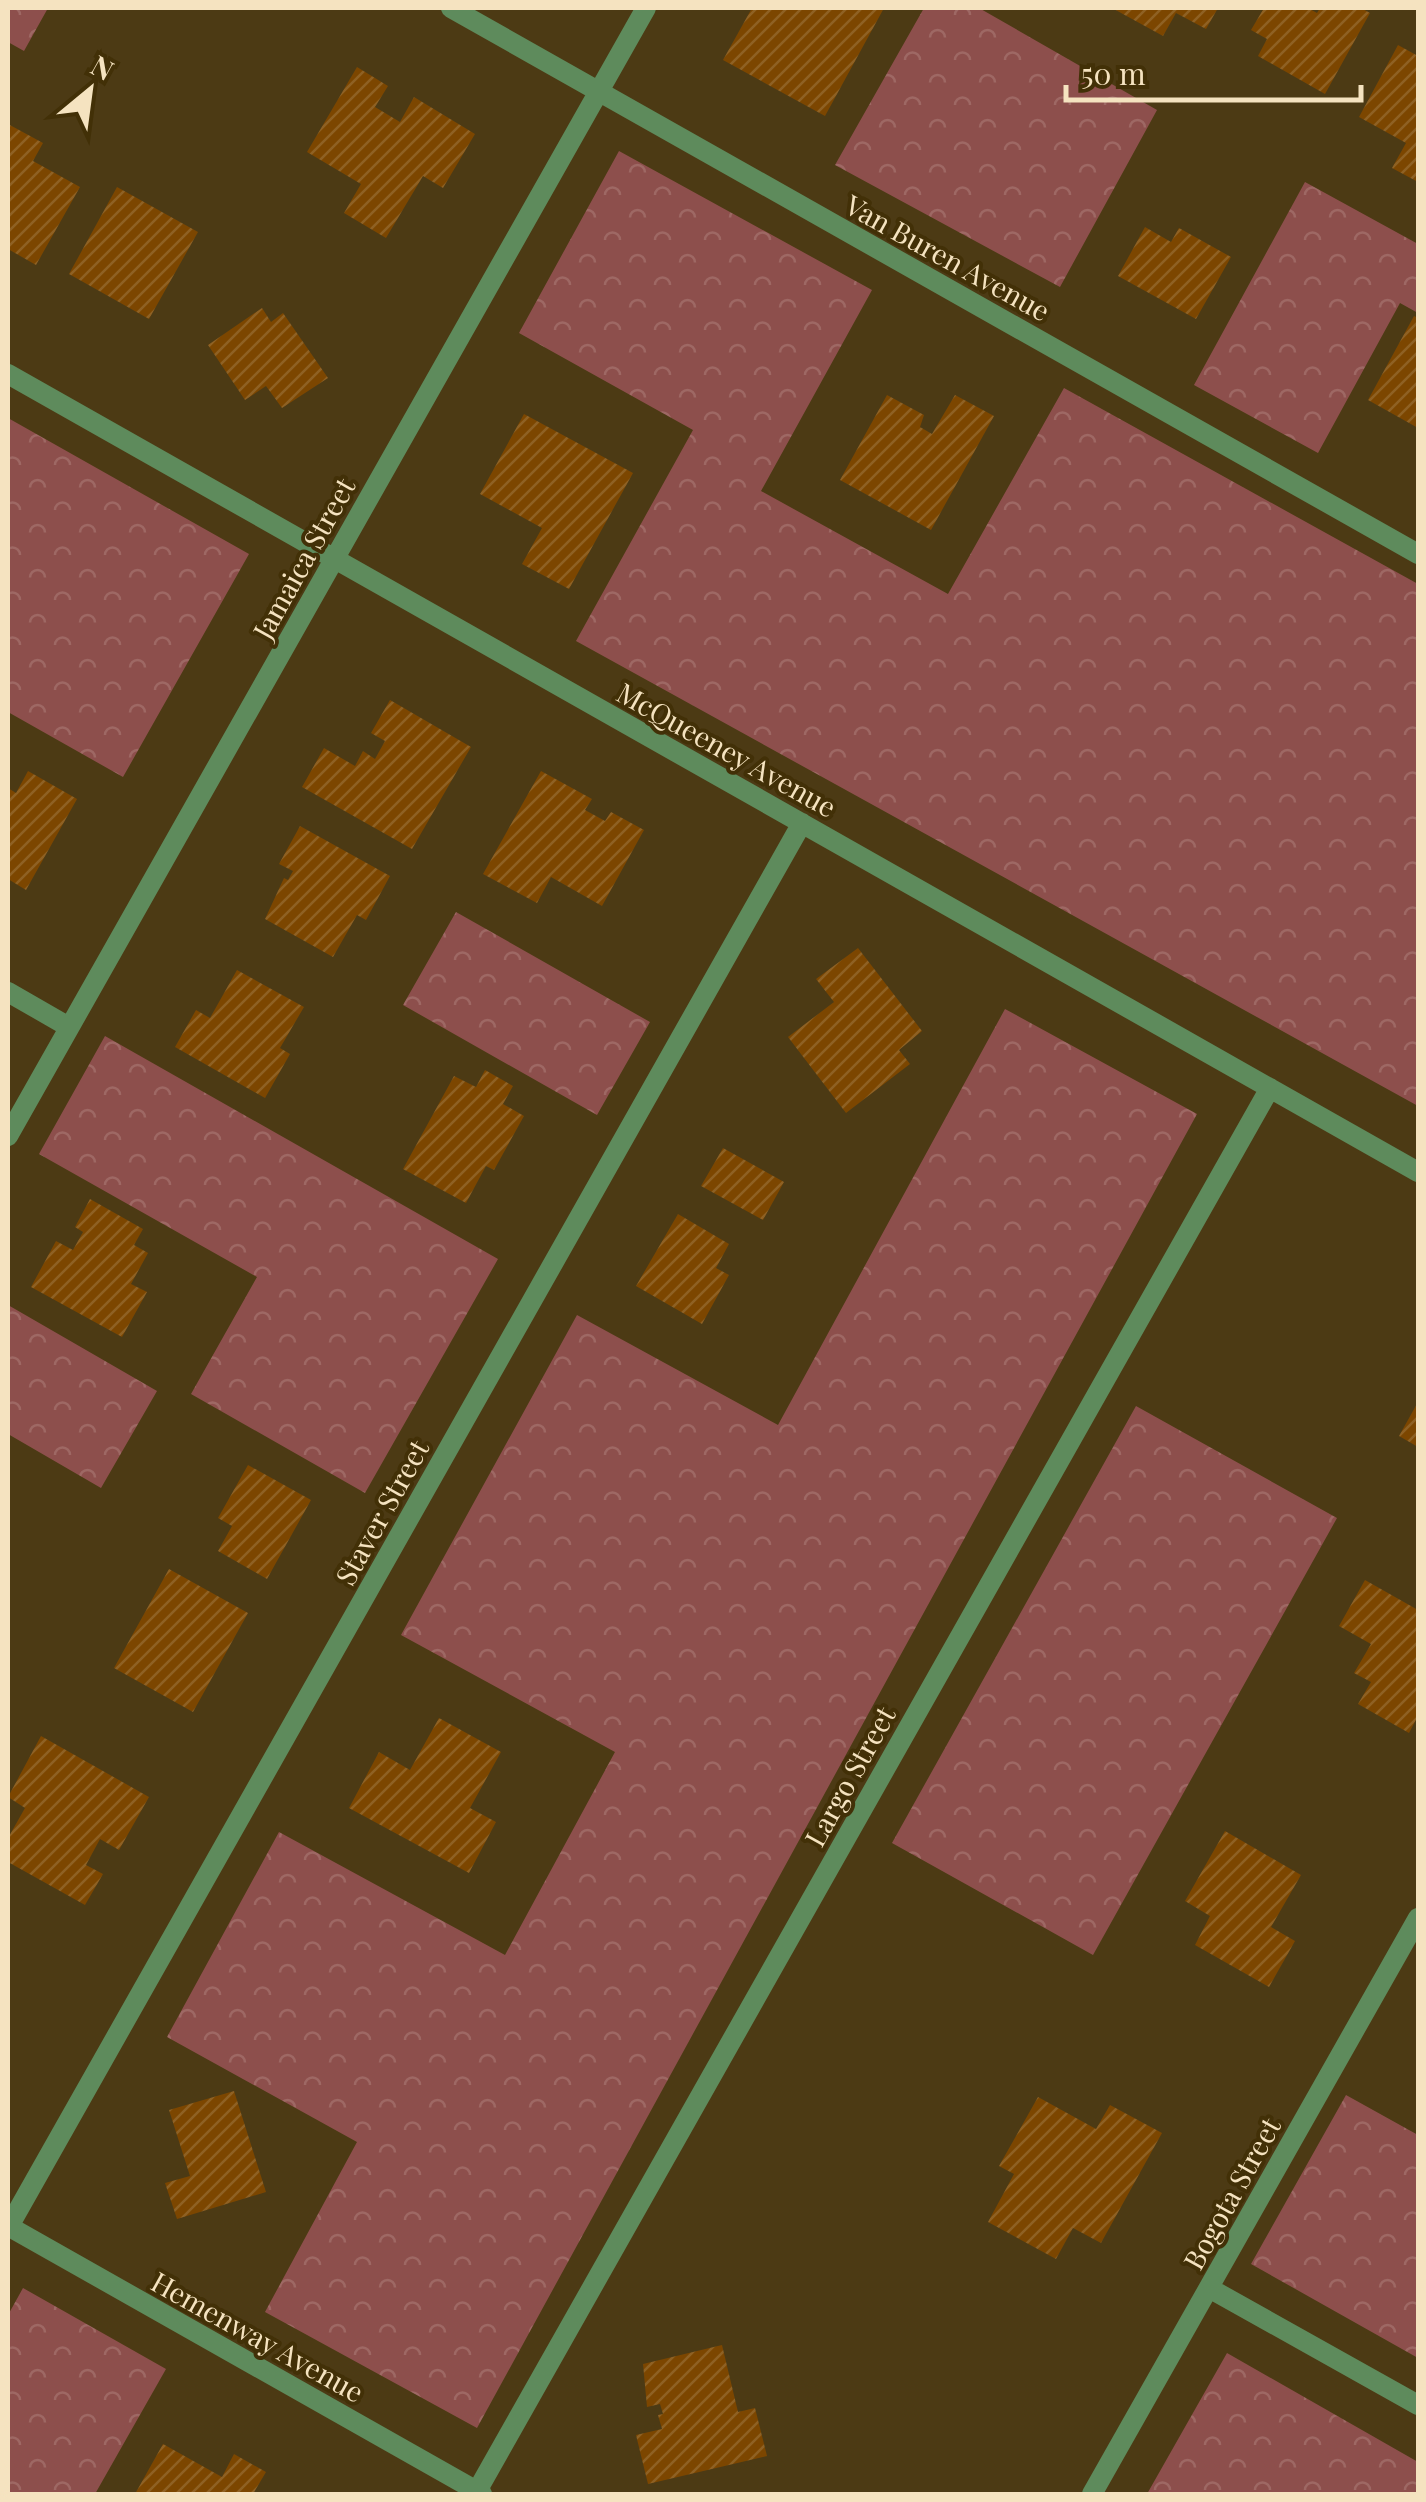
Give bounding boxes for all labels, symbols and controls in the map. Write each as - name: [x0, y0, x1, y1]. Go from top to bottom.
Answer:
- north arrow: [40, 40, 140, 140]
- scale bar: [1066, 40, 1361, 102]
- text: N: [85, 46, 121, 88]
- text: 50 m: [1081, 53, 1146, 93]
- street label: Van Buren Avenue: [838, 185, 1057, 329]
- street label: Jamaica Street: [243, 470, 363, 646]
- street label: McQueeney Avenue: [611, 673, 843, 825]
- street label: Staver Street: [326, 1432, 437, 1591]
- street label: Largo Street: [795, 1698, 903, 1853]
- street label: Bogota Street: [1174, 2109, 1289, 2276]
- street label: Hemenway Avenue: [145, 2262, 371, 2410]

